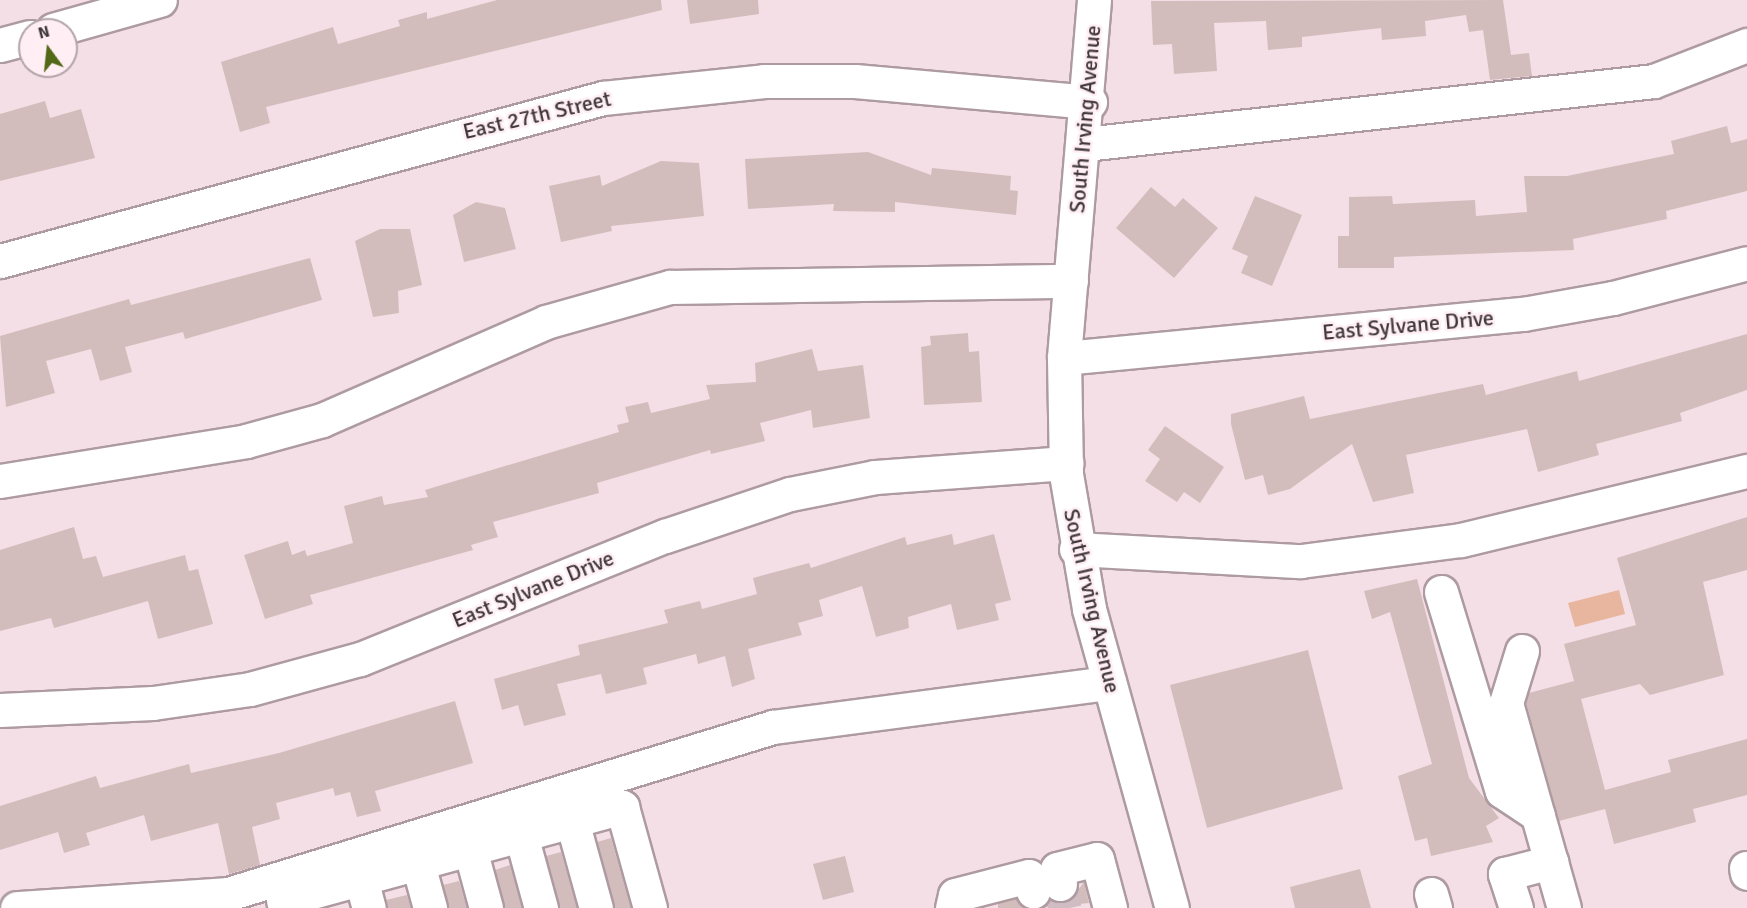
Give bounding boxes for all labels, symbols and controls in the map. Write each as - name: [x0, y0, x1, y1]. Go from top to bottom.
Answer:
- north arrow: [18, 18, 78, 78]
- text: N: [36, 21, 52, 44]
- street label: South Irving Avenue: [1064, 24, 1106, 214]
- street label: East 27th Street: [460, 85, 614, 145]
- street label: East Sylvane Drive: [1321, 304, 1495, 346]
- street label: South Irving Avenue: [1058, 506, 1126, 696]
- street label: East Sylvane Drive: [448, 545, 618, 633]

